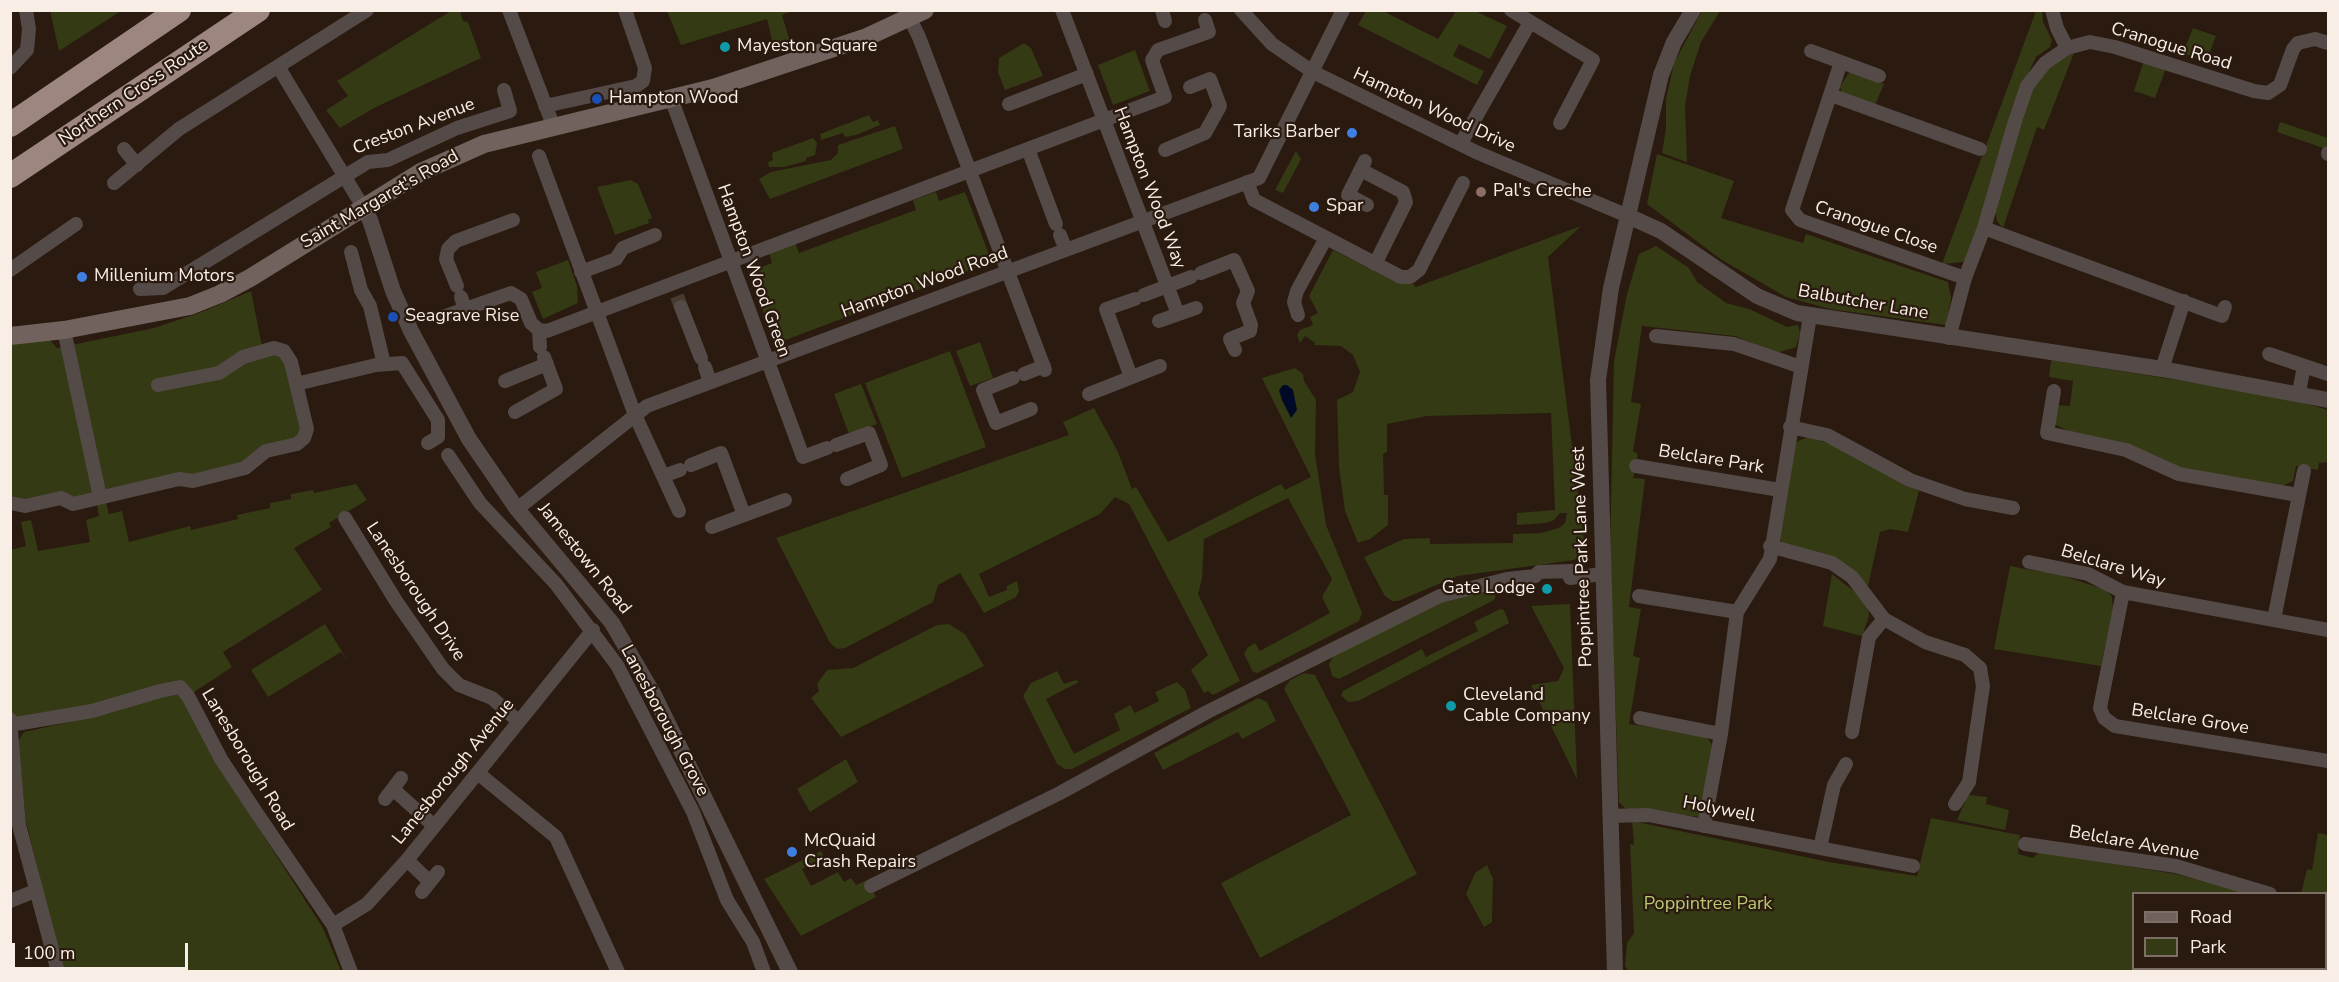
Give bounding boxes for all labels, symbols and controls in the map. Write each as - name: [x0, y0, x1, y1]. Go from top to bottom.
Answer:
- street label: Cranogue Road: [2108, 18, 2234, 76]
- street label: Northern Cross Route: [55, 35, 213, 151]
- place label: Mayeston Square: [737, 36, 877, 58]
- marker: Mayeston Square: [718, 40, 732, 54]
- street label: Hampton Wood Drive: [1349, 64, 1519, 158]
- place label: Hampton Wood: [609, 88, 738, 110]
- marker: Hampton Wood: [590, 92, 604, 106]
- street label: Creston Avenue: [350, 94, 478, 160]
- street label: Hampton Wood Way: [1108, 104, 1190, 272]
- place label: Tariks Barber: [1234, 122, 1340, 144]
- marker: Tariks Barber: [1345, 126, 1359, 140]
- street label: Saint Margaret's Road: [297, 146, 463, 254]
- street label: Hampton Wood Green: [712, 181, 794, 361]
- place label: Pal's Creche: [1493, 181, 1592, 203]
- marker: Pal's Creche: [1474, 185, 1488, 199]
- place label: Spar: [1326, 196, 1364, 218]
- street label: Cranogue Close: [1812, 197, 1940, 259]
- marker: Spar: [1307, 200, 1321, 214]
- street label: Hampton Wood Road: [839, 243, 1011, 323]
- place label: Millenium Motors: [94, 266, 235, 288]
- marker: Millenium Motors: [75, 270, 89, 284]
- street label: Balbutcher Lane: [1796, 281, 1930, 325]
- place label: Seagrave Rise: [405, 306, 519, 328]
- marker: Seagrave Rise: [386, 310, 400, 324]
- street label: Belclare Park: [1657, 441, 1765, 479]
- street label: Poppintree Park Lane West: [1568, 447, 1598, 667]
- street label: Jamestown Road: [533, 499, 635, 619]
- street label: Lanesborough Drive: [361, 518, 469, 666]
- street label: Belclare Way: [2058, 541, 2168, 593]
- place label: Gate Lodge: [1442, 578, 1535, 600]
- marker: Gate Lodge: [1540, 582, 1554, 596]
- street label: Lanesborough Grove: [615, 642, 713, 800]
- street label: Lanesborough Road: [196, 685, 298, 835]
- place label: Cleveland Cable Company: [1463, 685, 1591, 728]
- street label: Lanesborough Avenue: [389, 695, 519, 849]
- marker: Cleveland Cable Company: [1444, 699, 1458, 713]
- street label: Belclare Grove: [2130, 700, 2250, 740]
- street label: Holywell: [1681, 792, 1757, 828]
- street label: Belclare Avenue: [2067, 822, 2201, 866]
- place label: McQuaid Crash Repairs: [804, 831, 916, 874]
- marker: McQuaid Crash Repairs: [785, 845, 799, 859]
- legend: [2132, 892, 2327, 970]
- park label: Poppintree Park: [1644, 894, 1772, 916]
- text: Road: [2190, 905, 2232, 929]
- scale bar: [15, 931, 190, 969]
- text: Park: [2190, 935, 2226, 959]
- text: 100 m: [23, 941, 75, 965]

